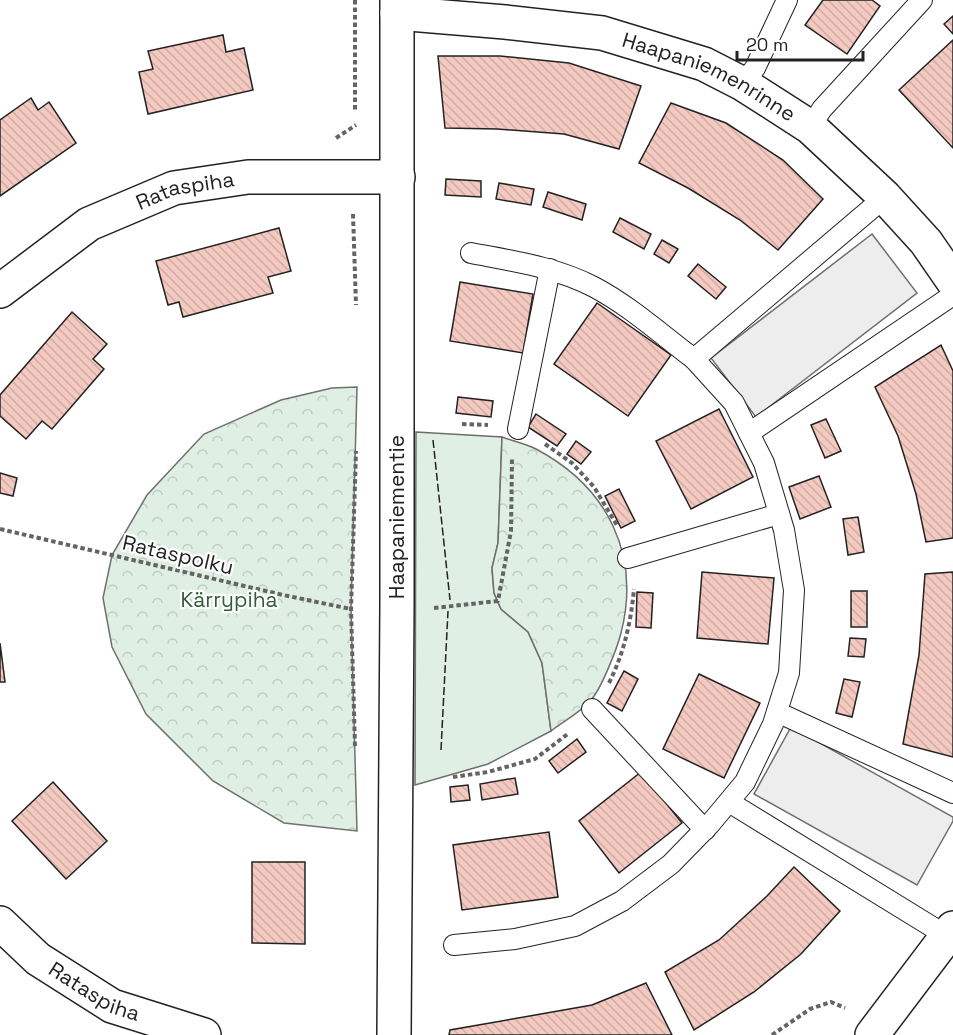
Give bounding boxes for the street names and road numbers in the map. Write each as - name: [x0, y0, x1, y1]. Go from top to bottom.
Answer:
- street label: Haapaniemenrinne: [619, 26, 801, 127]
- street label: Rataspiha: [132, 165, 236, 216]
- street label: Haapaniementie: [383, 435, 410, 599]
- street label: Rataspolku: [120, 529, 236, 580]
- street label: Rataspiha: [44, 955, 143, 1027]

